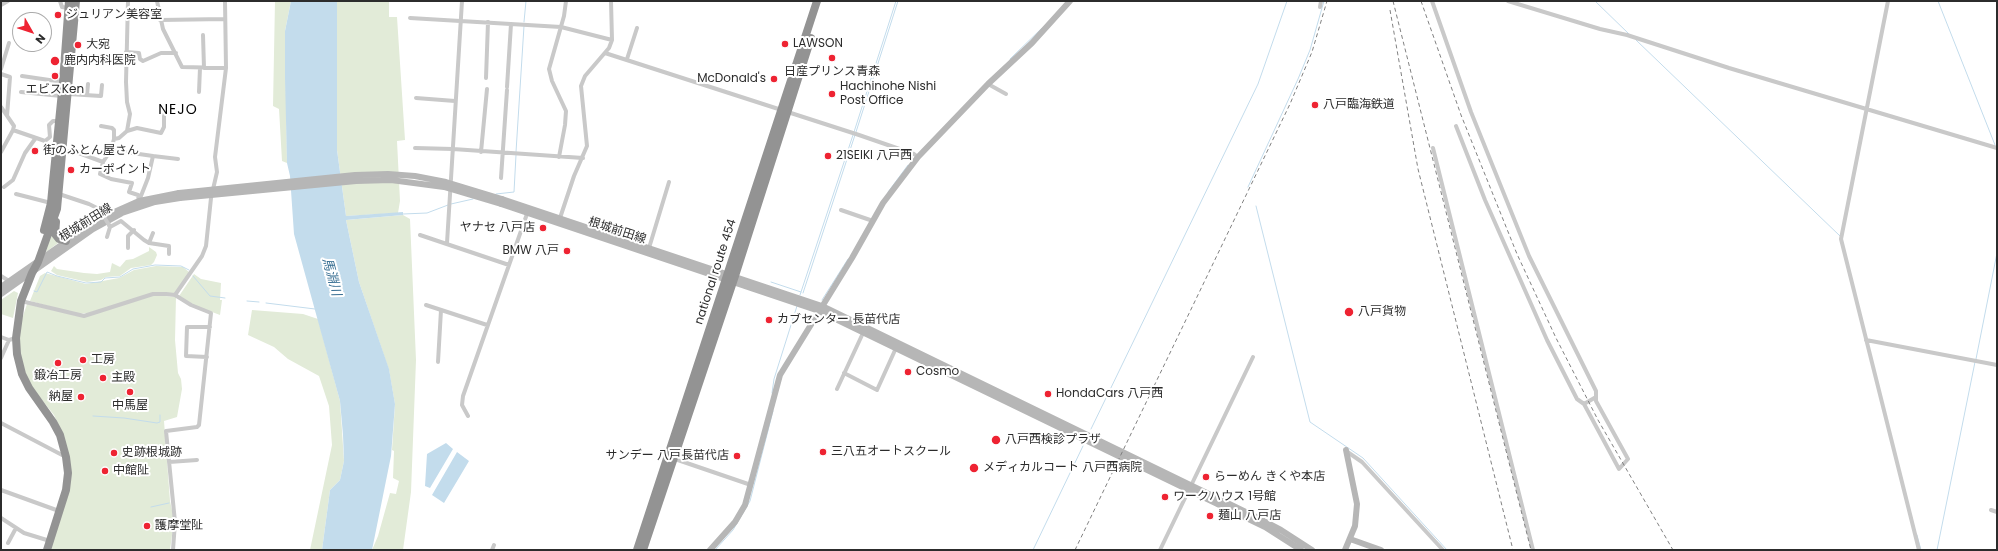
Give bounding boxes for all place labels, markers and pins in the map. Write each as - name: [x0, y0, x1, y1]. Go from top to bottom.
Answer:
- place label: ジュリアン美容室: [66, 8, 162, 22]
- marker: ジュリアン美容室: [53, 10, 63, 20]
- place label: LAWSON: [793, 37, 843, 51]
- place label: 大宛: [86, 38, 110, 52]
- marker: LAWSON: [780, 39, 790, 49]
- marker: 大宛: [73, 40, 83, 50]
- marker: 日産プリンス青森: [827, 53, 837, 63]
- place label: 鹿内内科医院: [64, 54, 136, 68]
- marker: 鹿内内科医院: [49, 55, 61, 67]
- place label: 日産プリンス青森: [784, 65, 880, 79]
- marker: エビスKen: [50, 71, 60, 81]
- place label: McDonald's: [697, 72, 766, 86]
- marker: McDonald's: [769, 74, 779, 84]
- place label: Hachinohe Nishi Post Office: [840, 80, 936, 108]
- place label: エビスKen: [26, 83, 84, 97]
- marker: Hachinohe Nishi Post Office: [827, 89, 837, 99]
- place label: 八戸臨海鉄道: [1323, 98, 1395, 112]
- marker: 八戸臨海鉄道: [1310, 100, 1320, 110]
- place label: 街のふとん屋さん: [43, 144, 139, 158]
- marker: 街のふとん屋さん: [30, 146, 40, 156]
- place label: 21SEIKI 八戸西: [836, 149, 912, 163]
- marker: 21SEIKI 八戸西: [823, 151, 833, 161]
- place label: カーポイント: [79, 163, 151, 177]
- marker: カーポイント: [66, 165, 76, 175]
- place label: ヤナセ 八戸店: [460, 221, 535, 235]
- marker: ヤナセ 八戸店: [538, 223, 548, 233]
- place label: BMW 八戸: [502, 244, 559, 258]
- marker: BMW 八戸: [562, 246, 572, 256]
- place label: 八戸貨物: [1358, 305, 1406, 319]
- marker: 八戸貨物: [1343, 306, 1355, 318]
- place label: カブセンター 長苗代店: [777, 313, 900, 327]
- marker: カブセンター 長苗代店: [764, 315, 774, 325]
- place label: 工房: [91, 353, 115, 367]
- marker: 工房: [78, 355, 88, 365]
- marker: 鍛冶工房: [53, 358, 63, 368]
- place label: Cosmo: [916, 365, 959, 379]
- marker: Cosmo: [903, 367, 913, 377]
- place label: 鍛冶工房: [34, 369, 82, 383]
- place label: 主殿: [111, 371, 135, 385]
- marker: 主殿: [98, 373, 108, 383]
- marker: 中馬屋: [125, 387, 135, 397]
- place label: HondaCars 八戸西: [1056, 387, 1163, 401]
- marker: HondaCars 八戸西: [1043, 389, 1053, 399]
- place label: 納屋: [49, 390, 73, 404]
- marker: 納屋: [76, 392, 86, 402]
- place label: 中馬屋: [112, 399, 148, 413]
- place label: 八戸西検診プラザ: [1005, 433, 1101, 447]
- marker: 八戸西検診プラザ: [990, 434, 1002, 446]
- place label: 三八五オートスクール: [831, 445, 951, 459]
- place label: 史跡根城跡: [122, 446, 182, 460]
- marker: 三八五オートスクール: [818, 447, 828, 457]
- marker: 史跡根城跡: [109, 448, 119, 458]
- place label: サンデー 八戸長苗代店: [606, 449, 729, 463]
- marker: サンデー 八戸長苗代店: [732, 451, 742, 461]
- place label: メディカルコート 八戸西病院: [983, 461, 1142, 475]
- marker: メディカルコート 八戸西病院: [968, 462, 980, 474]
- place label: 中館阯: [113, 464, 149, 478]
- marker: 中館阯: [100, 466, 110, 476]
- place label: らーめん きくや本店: [1214, 470, 1325, 484]
- marker: らーめん きくや本店: [1201, 472, 1211, 482]
- place label: ワークハウス 1号館: [1173, 490, 1276, 504]
- marker: ワークハウス 1号館: [1160, 492, 1170, 502]
- place label: 麺山 八戸店: [1218, 509, 1281, 523]
- marker: 麺山 八戸店: [1205, 511, 1215, 521]
- place label: 護摩堂阯: [155, 519, 203, 533]
- marker: 護摩堂阯: [142, 521, 152, 531]

